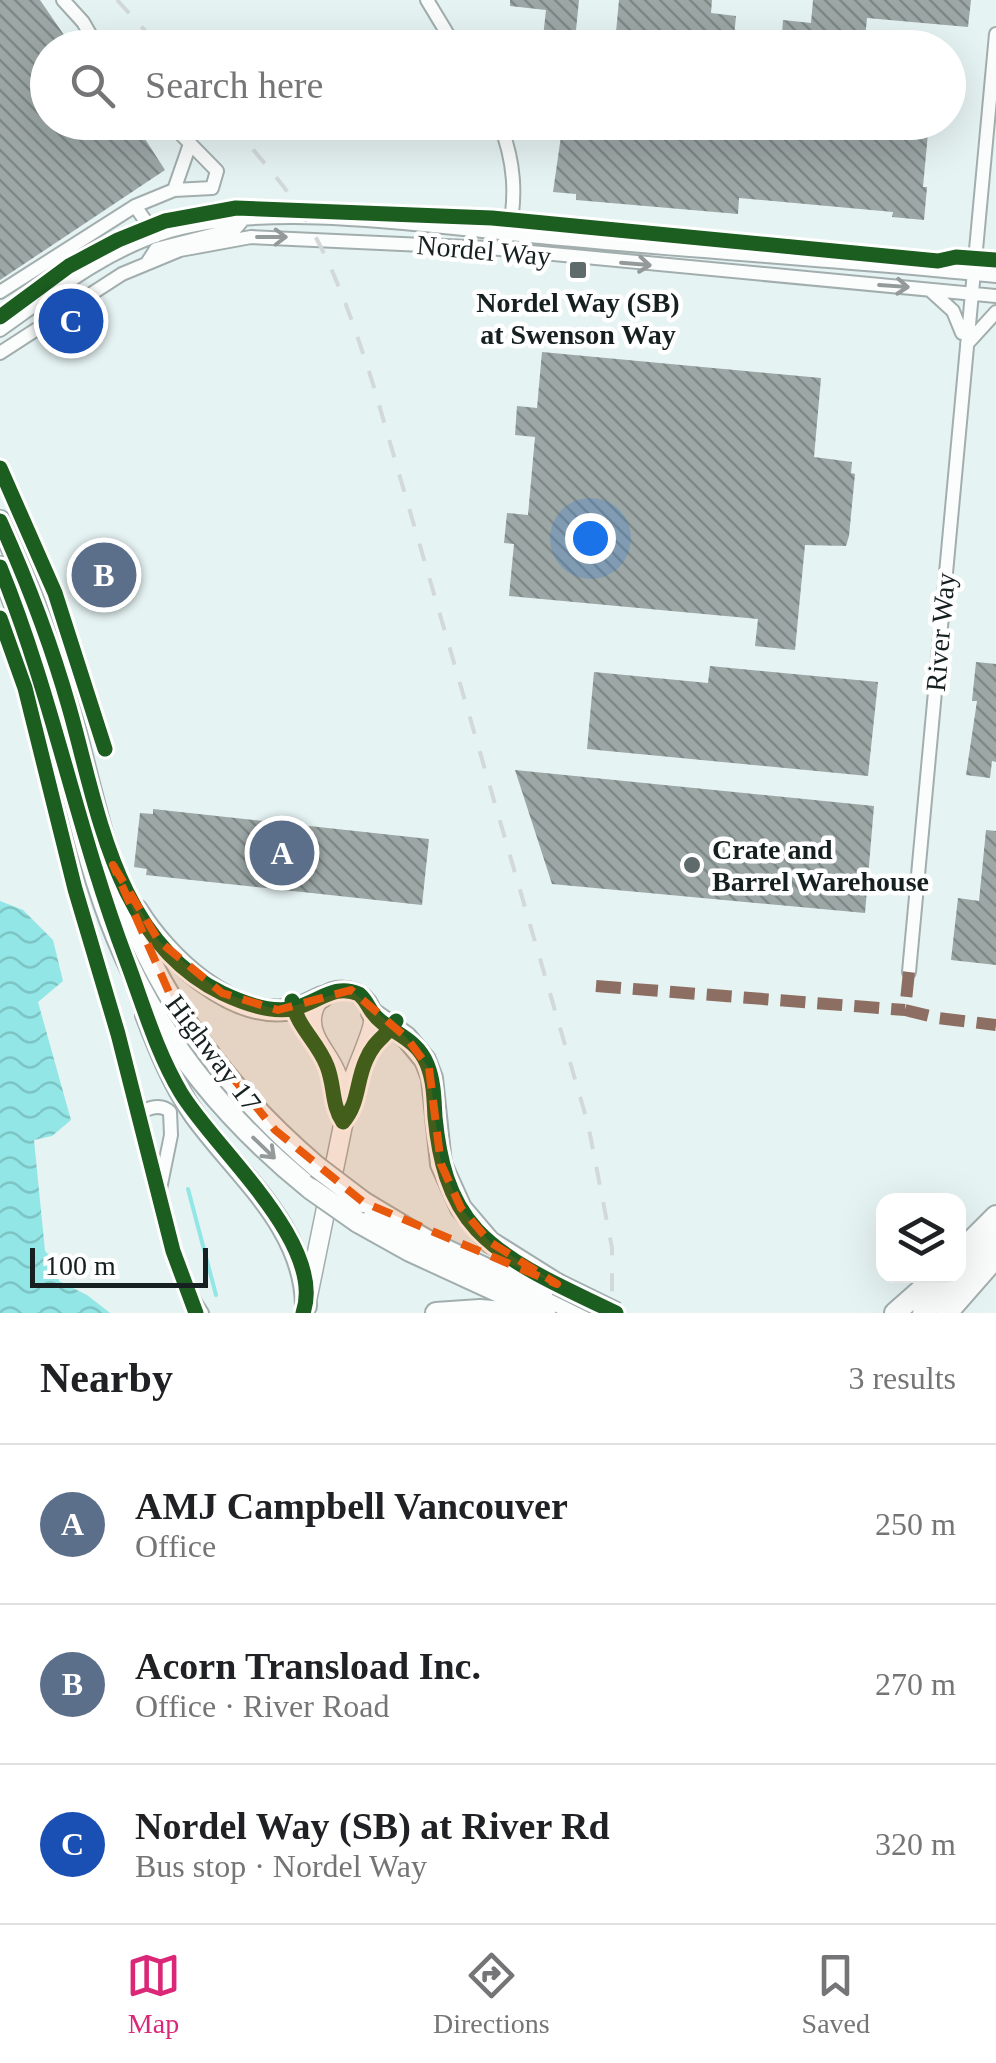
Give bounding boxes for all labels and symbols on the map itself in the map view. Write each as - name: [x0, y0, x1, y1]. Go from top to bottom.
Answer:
- one-way arrow: [254, 228, 287, 246]
- street label: Nordel Way: [415, 229, 552, 272]
- one-way arrow: [620, 255, 652, 274]
- marker: Nordel Way (SB) at Swenson Way: [567, 259, 589, 281]
- one-way arrow: [878, 277, 910, 296]
- pin: C: [38, 284, 104, 358]
- place label: Nordel Way (SB) at Swenson Way: [476, 287, 680, 350]
- your location: [565, 513, 616, 564]
- pin: B: [72, 538, 136, 612]
- street label: River Way: [920, 571, 961, 693]
- pin: A: [250, 816, 314, 890]
- place label: Crate and Barrel Warehouse: [712, 834, 929, 897]
- marker: Crate and Barrel Warehouse: [681, 854, 703, 876]
- street label: Highway 17: [160, 989, 267, 1118]
- one-way arrow: [251, 1136, 275, 1160]
- scale bar: [30, 1243, 208, 1288]

